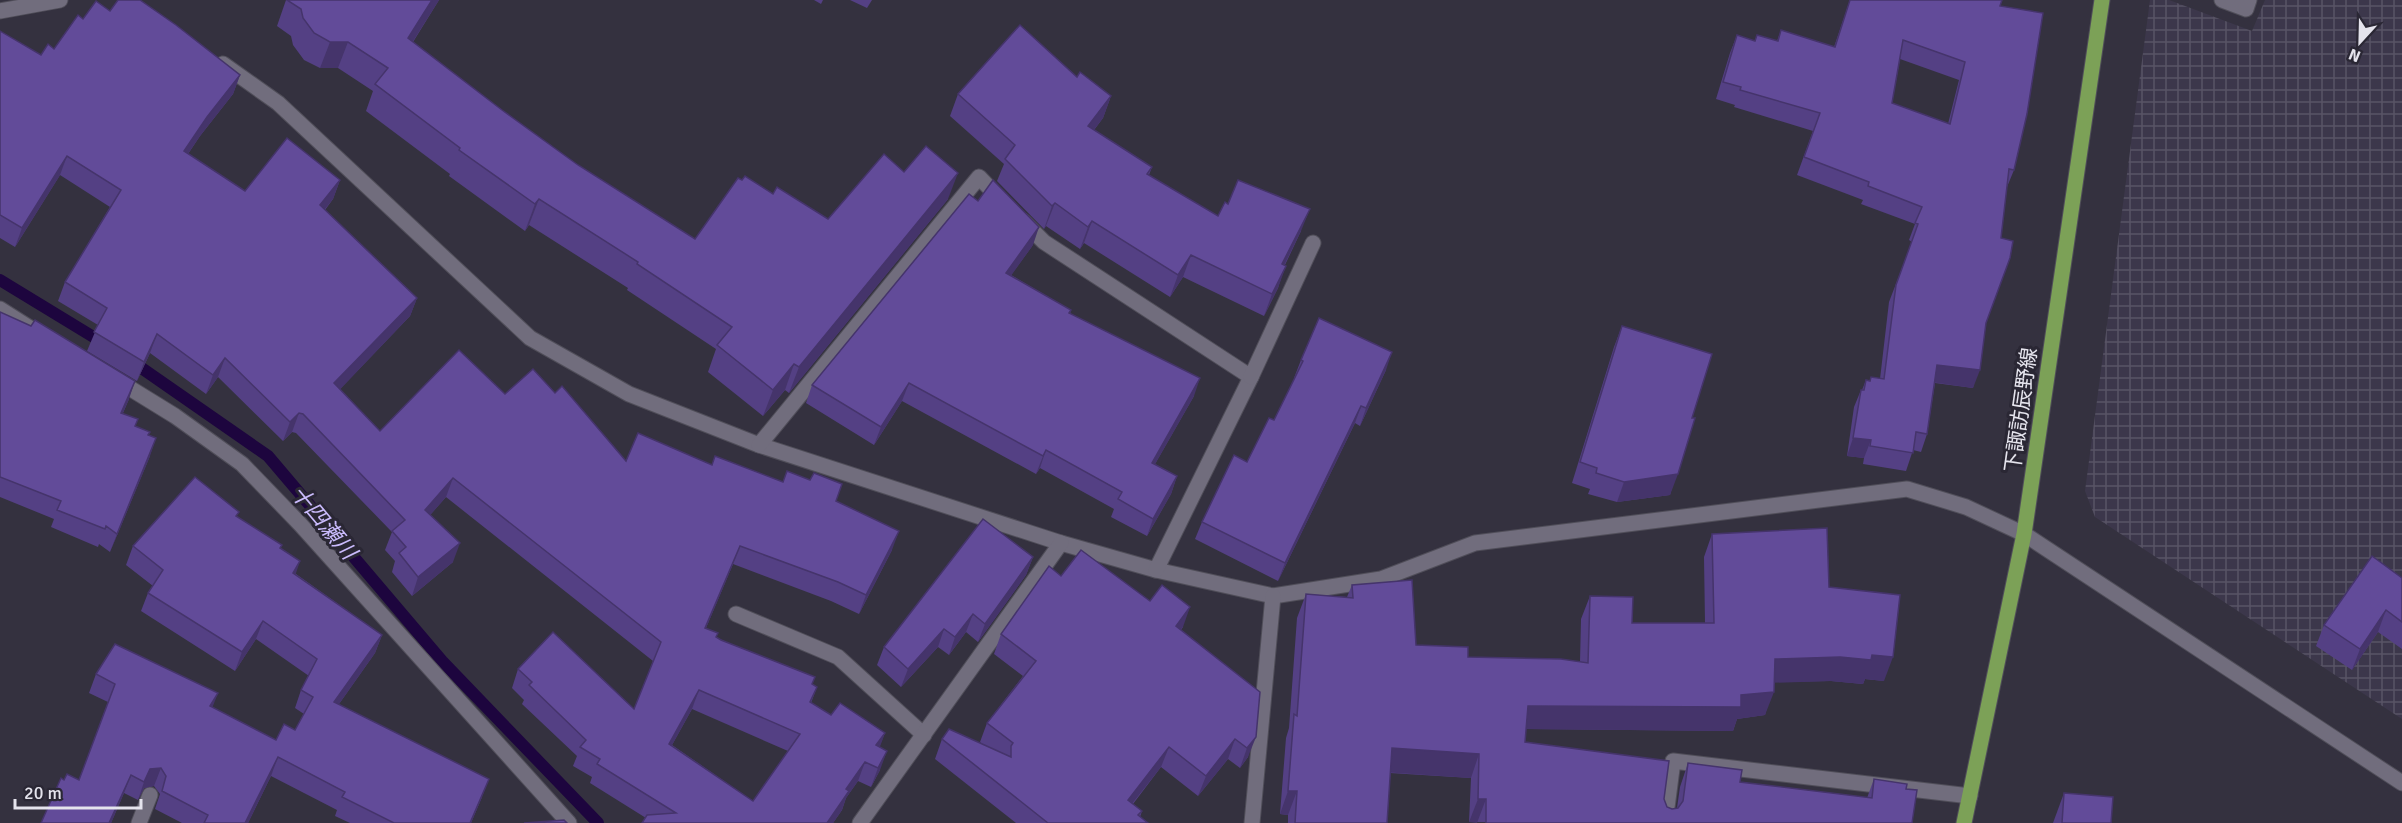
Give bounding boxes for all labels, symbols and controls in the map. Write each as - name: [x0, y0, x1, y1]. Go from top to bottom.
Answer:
- north arrow: [2330, 12, 2390, 72]
- text: N: [2346, 44, 2364, 66]
- street label: 下諏訪辰野線: [1999, 346, 2043, 474]
- water label: 十四瀬川: [285, 480, 364, 566]
- scale bar: [15, 772, 141, 810]
- text: 20 m: [24, 782, 62, 804]

